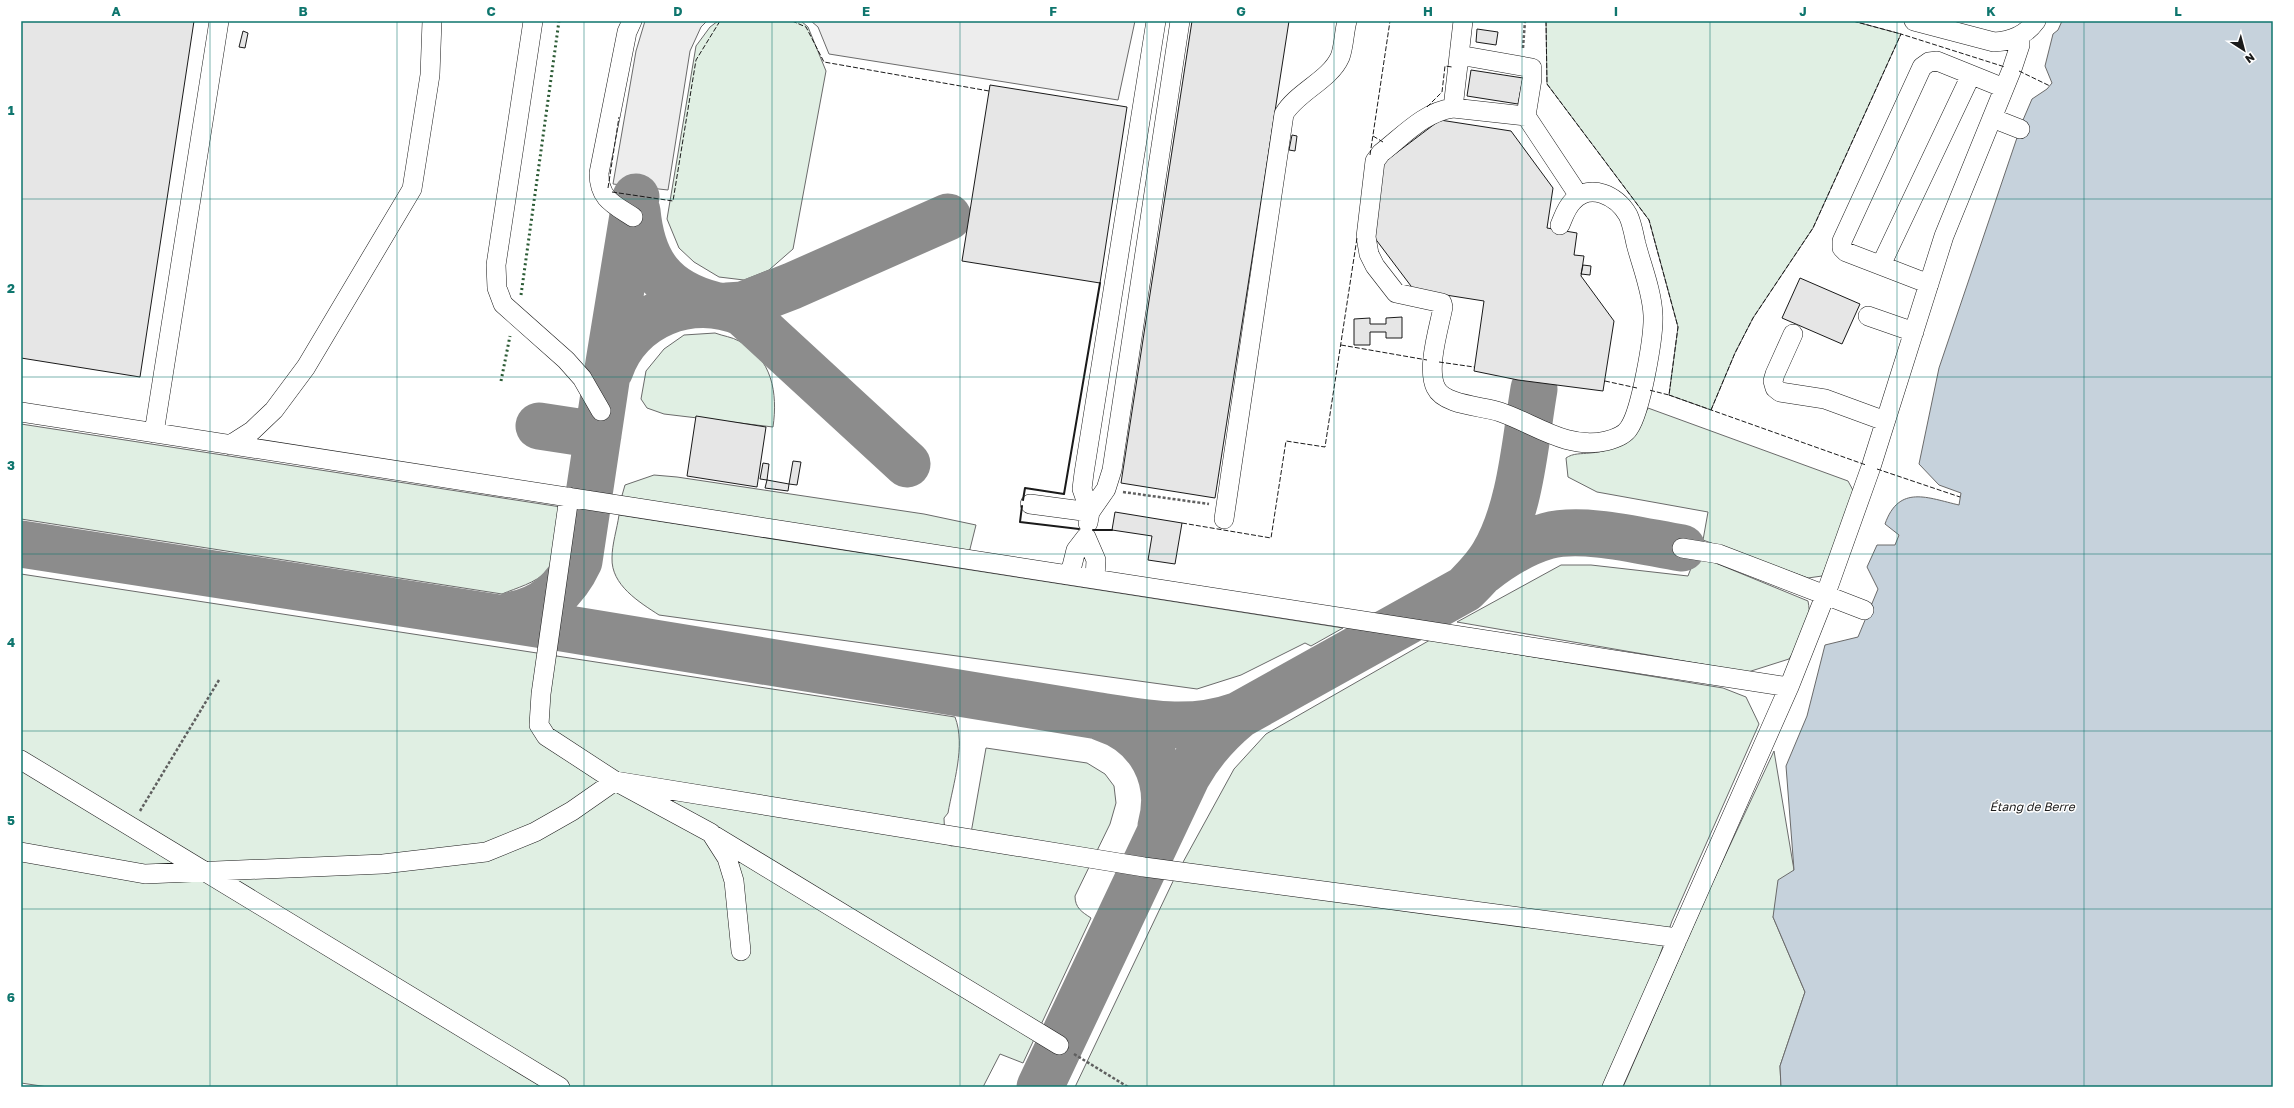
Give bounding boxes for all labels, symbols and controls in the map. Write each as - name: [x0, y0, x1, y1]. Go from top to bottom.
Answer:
- text: A: [111, 3, 121, 19]
- text: B: [298, 3, 308, 19]
- text: C: [486, 3, 496, 19]
- text: D: [673, 3, 683, 19]
- text: E: [862, 3, 870, 19]
- text: F: [1049, 3, 1057, 19]
- text: G: [1236, 3, 1246, 19]
- text: H: [1423, 3, 1433, 19]
- text: I: [1614, 3, 1618, 19]
- text: J: [1799, 3, 1807, 19]
- text: K: [1986, 3, 1996, 19]
- text: L: [2174, 3, 2182, 19]
- north arrow: [2224, 30, 2264, 70]
- text: N: [2243, 51, 2257, 66]
- text: 1: [8, 102, 15, 118]
- text: 2: [7, 280, 15, 296]
- text: 3: [7, 457, 15, 473]
- text: 4: [7, 634, 15, 650]
- water label: Étang de Berre: [1989, 799, 2076, 814]
- text: 5: [7, 812, 15, 828]
- text: 6: [7, 989, 15, 1005]

